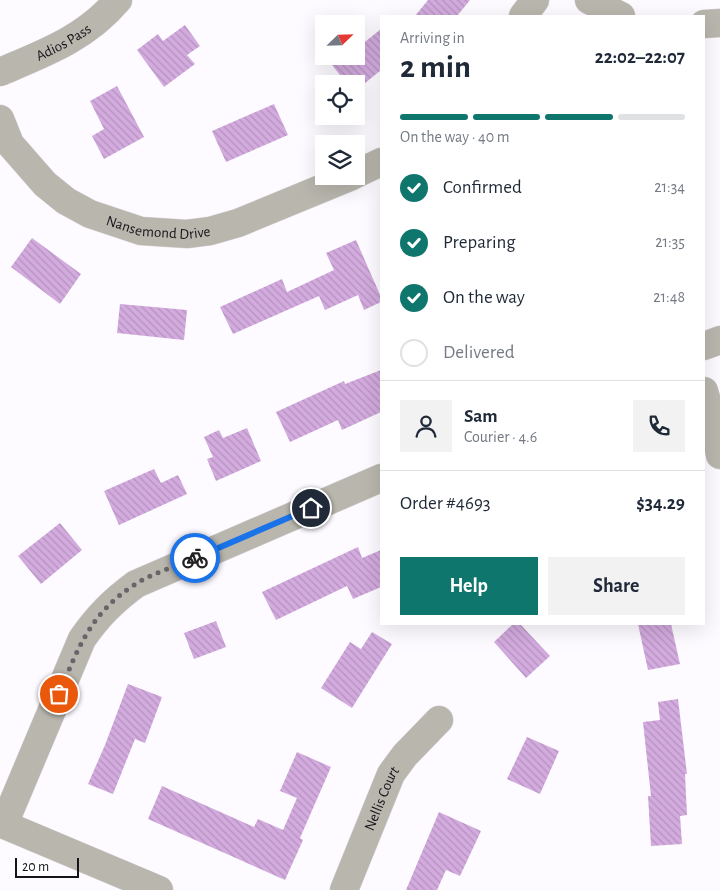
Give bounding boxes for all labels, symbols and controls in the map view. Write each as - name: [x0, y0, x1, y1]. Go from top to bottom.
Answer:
- north arrow: [315, 15, 365, 65]
- map controls: [315, 15, 365, 185]
- street label: Adios Pass: [34, 21, 94, 64]
- text: Arriving in: [400, 30, 465, 46]
- text: 22:02–22:07: [595, 48, 685, 67]
- text: 2 min: [400, 51, 471, 83]
- button: locate: [315, 75, 365, 125]
- text: On the way · 40 m: [400, 129, 510, 145]
- button: layers: [315, 135, 365, 185]
- icon: check: [400, 174, 428, 202]
- text: Confirmed: [443, 178, 522, 197]
- text: 21:34: [654, 179, 685, 195]
- street label: Nansemond Drive: [104, 213, 211, 242]
- icon: check: [400, 229, 428, 257]
- text: Preparing: [443, 233, 516, 252]
- text: 21:35: [655, 234, 685, 250]
- icon: check: [400, 284, 428, 312]
- text: On the way: [443, 288, 525, 307]
- text: 21:48: [653, 289, 685, 305]
- text: Delivered: [443, 343, 515, 362]
- button: person: [400, 400, 452, 452]
- button: phone: [633, 400, 685, 452]
- text: Sam: [464, 407, 498, 426]
- text: Courier · 4.6: [464, 429, 537, 445]
- pin: [290, 487, 332, 529]
- icon: home: [297, 494, 325, 522]
- text: Order #4693: [400, 494, 491, 513]
- text: $34.29: [636, 494, 685, 513]
- courier: [170, 533, 220, 583]
- icon: bike: [181, 544, 209, 572]
- button: Help: [400, 557, 538, 615]
- button: Share: [548, 557, 685, 615]
- pin: [38, 673, 80, 715]
- icon: bag: [45, 680, 73, 708]
- street label: Nellis Court: [362, 763, 402, 833]
- scale bar: [15, 855, 79, 878]
- text: 20 m: [22, 860, 49, 874]

